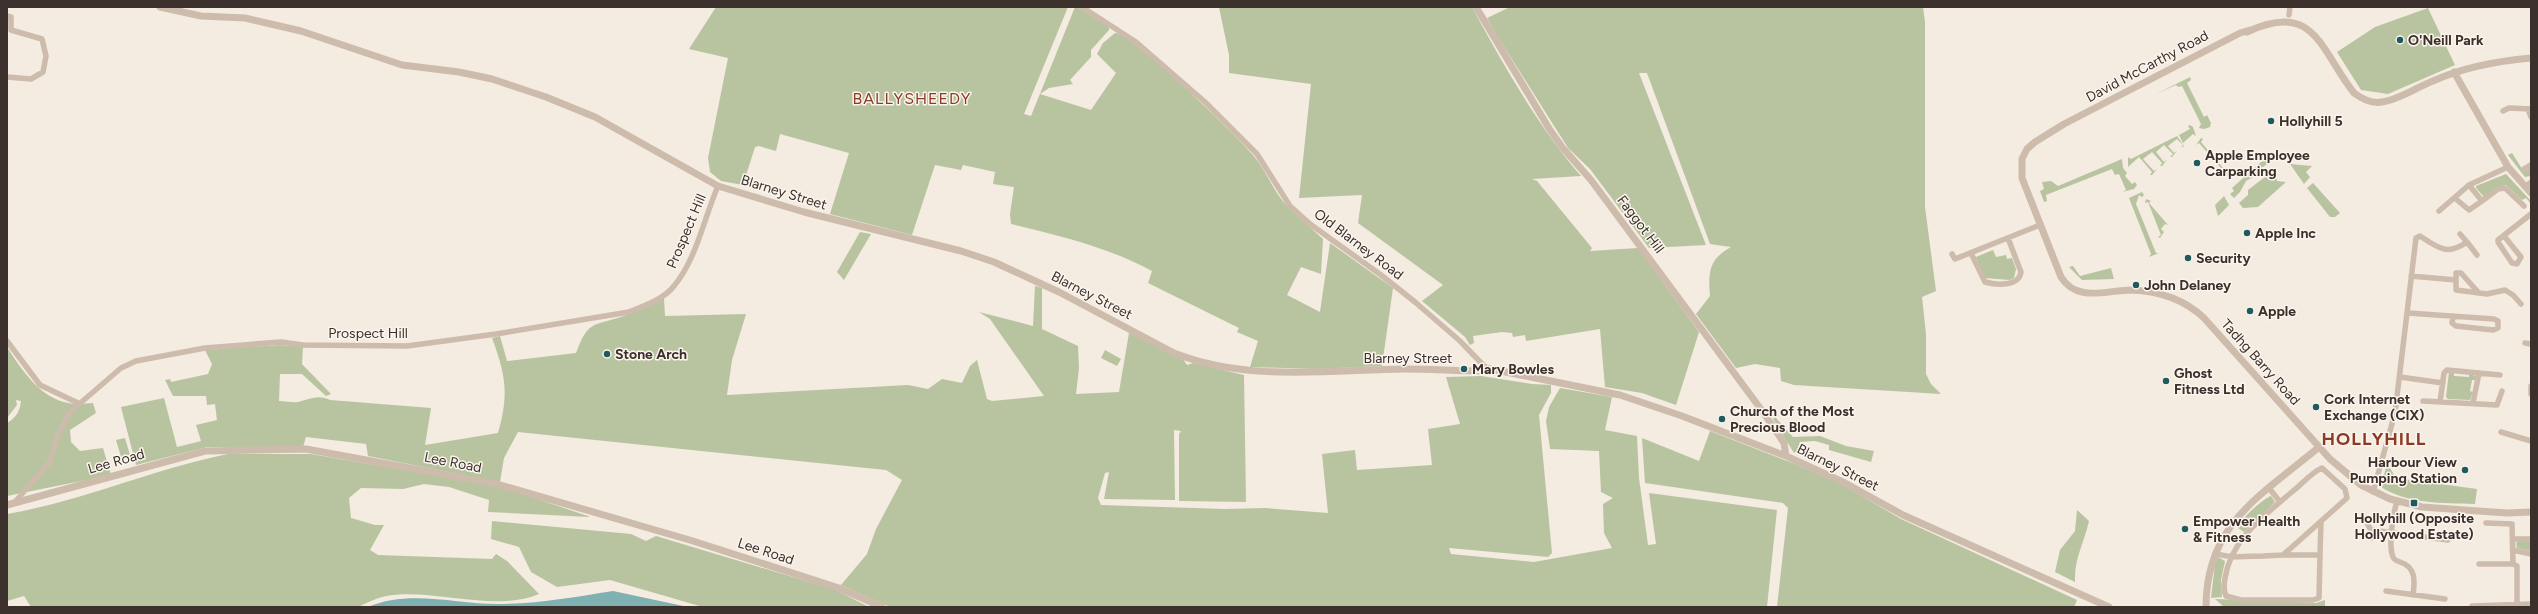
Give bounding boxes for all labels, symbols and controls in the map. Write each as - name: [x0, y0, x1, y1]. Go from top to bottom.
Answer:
- street label: David McCarthy Road: [2083, 27, 2211, 106]
- place label: O'Neill Park: [2408, 32, 2484, 49]
- marker: O'Neill Park: [2395, 35, 2405, 45]
- district label: BALLYSHEEDY: [852, 89, 972, 108]
- place label: Hollyhill 5: [2279, 113, 2343, 130]
- marker: Hollyhill 5: [2266, 116, 2276, 126]
- place label: Apple Employee Carparking: [2205, 147, 2310, 180]
- marker: Apple Employee Carparking: [2192, 158, 2202, 168]
- street label: Blarney Street: [739, 171, 829, 214]
- street label: Prospect Hill: [663, 191, 710, 271]
- street label: Faggot Hill: [1613, 192, 1668, 257]
- street label: Old Blarney Road: [1311, 205, 1407, 284]
- place label: Apple Inc: [2255, 225, 2316, 242]
- marker: Apple Inc: [2242, 228, 2252, 238]
- place label: Security: [2196, 250, 2251, 267]
- marker: Security: [2183, 253, 2193, 263]
- street label: Blarney Street: [1048, 268, 1135, 323]
- place label: John Delaney: [2144, 277, 2232, 294]
- marker: John Delaney: [2131, 280, 2141, 290]
- place label: Apple: [2258, 303, 2296, 320]
- marker: Apple: [2245, 306, 2255, 316]
- street label: Tadhg Barry Road: [2218, 316, 2304, 409]
- street label: Prospect Hill: [328, 325, 408, 342]
- place label: Stone Arch: [615, 346, 687, 363]
- marker: Stone Arch: [602, 349, 612, 359]
- street label: Blarney Street: [1364, 350, 1452, 367]
- place label: Mary Bowles: [1472, 361, 1554, 378]
- marker: Mary Bowles: [1459, 364, 1469, 374]
- place label: Ghost Fitness Ltd: [2174, 365, 2244, 398]
- marker: Ghost Fitness Ltd: [2161, 376, 2171, 386]
- place label: Cork Internet Exchange (CIX): [2324, 391, 2424, 424]
- marker: Cork Internet Exchange (CIX): [2311, 402, 2321, 412]
- place label: Church of the Most Precious Blood: [1730, 403, 1855, 436]
- marker: Church of the Most Precious Blood: [1717, 414, 1727, 424]
- district label: HOLLYHILL: [2322, 428, 2426, 450]
- street label: Blarney Street: [1794, 440, 1881, 495]
- street label: Lee Road: [86, 445, 146, 478]
- street label: Lee Road: [423, 449, 483, 476]
- place label: Harbour View Pumping Station: [2350, 454, 2457, 487]
- marker: Harbour View Pumping Station: [2460, 465, 2470, 475]
- marker: Hollyhill (Opposite Hollywood Estate): [2409, 498, 2419, 508]
- place label: Hollyhill (Opposite Hollywood Estate): [2354, 510, 2474, 543]
- place label: Empower Health & Fitness: [2193, 513, 2300, 546]
- marker: Empower Health & Fitness: [2180, 524, 2190, 534]
- street label: Lee Road: [736, 534, 796, 569]

